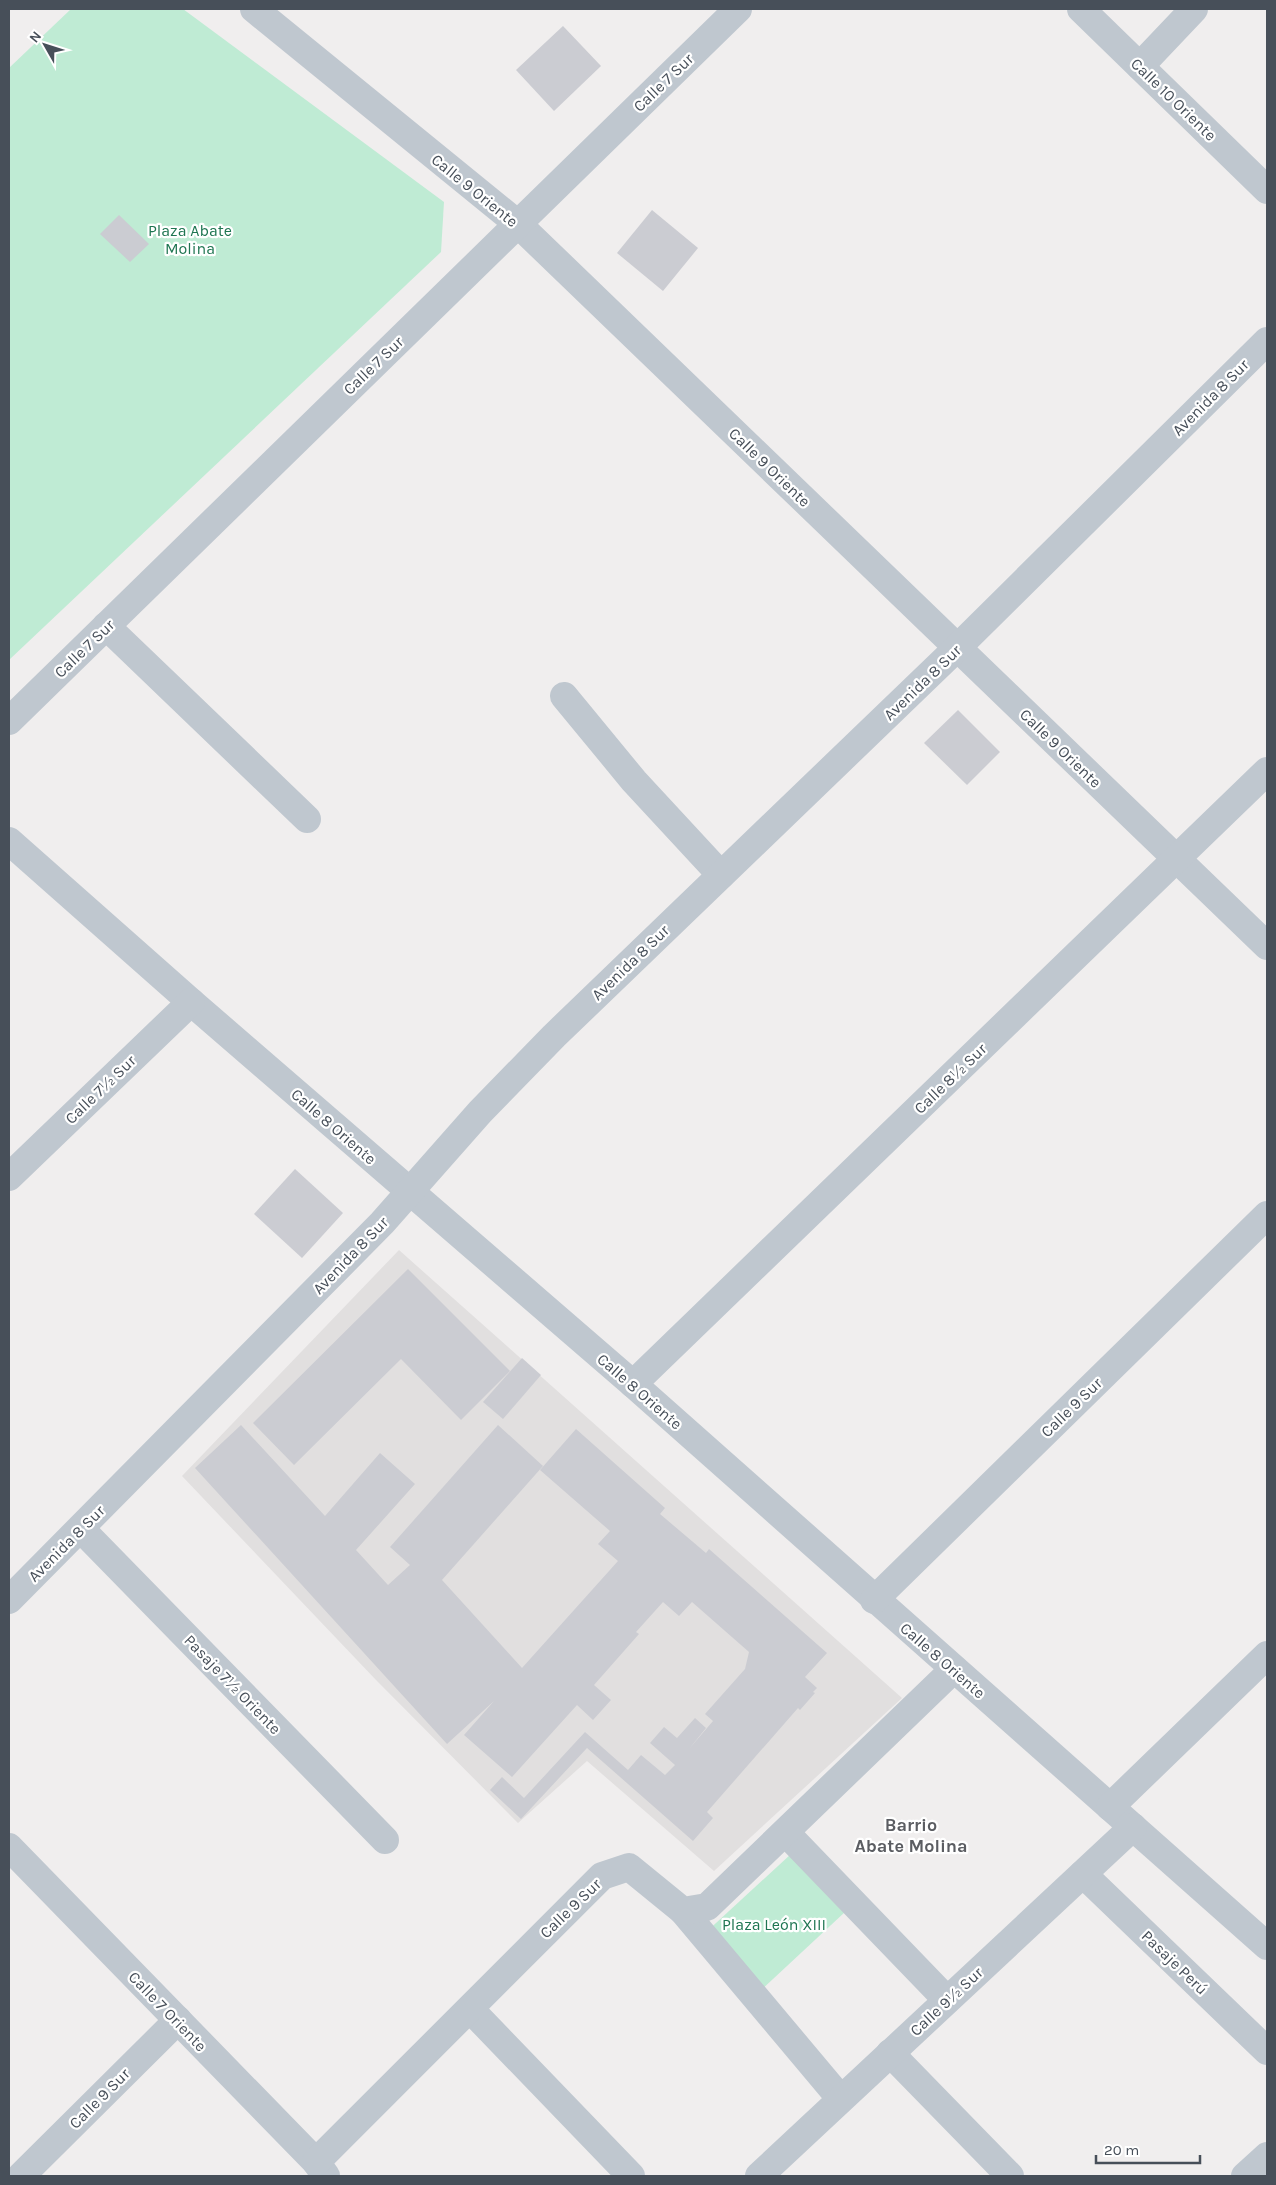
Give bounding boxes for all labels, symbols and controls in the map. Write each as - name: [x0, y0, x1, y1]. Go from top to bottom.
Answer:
- north arrow: [20, 20, 70, 70]
- text: N: [26, 28, 45, 46]
- street label: Calle 7 Sur: [629, 49, 697, 116]
- street label: Calle 10 Oriente: [1127, 54, 1220, 145]
- street label: Calle 9 Oriente: [428, 150, 522, 231]
- park label: Plaza Abate Molina: [148, 221, 232, 258]
- street label: Calle 7 Sur: [339, 332, 407, 399]
- street label: Avenida 8 Sur: [1168, 355, 1253, 440]
- street label: Calle 9 Oriente: [725, 424, 814, 511]
- street label: Calle 7 Sur: [50, 615, 118, 682]
- street label: Avenida 8 Sur: [880, 641, 965, 724]
- street label: Calle 9 Oriente: [1016, 705, 1105, 792]
- street label: Avenida 8 Sur: [588, 921, 673, 1004]
- street label: Calle 8½ Sur: [910, 1039, 991, 1118]
- street label: Calle 7½ Sur: [61, 1051, 140, 1128]
- street label: Calle 8 Oriente: [287, 1084, 380, 1168]
- street label: Avenida 8 Sur: [309, 1212, 392, 1298]
- street label: Calle 8 Oriente: [593, 1349, 686, 1433]
- street label: Calle 9 Sur: [1037, 1373, 1106, 1441]
- street label: Avenida 8 Sur: [24, 1501, 109, 1586]
- street label: Calle 8 Oriente: [896, 1618, 989, 1702]
- street label: Pasaje 7½ Oriente: [180, 1631, 285, 1738]
- district label: Barrio Abate Molina: [854, 1814, 968, 1857]
- street label: Calle 9 Sur: [536, 1874, 605, 1942]
- park label: Plaza León XIII: [722, 1915, 826, 1934]
- street label: Pasaje Perú: [1138, 1926, 1212, 1999]
- street label: Calle 9½ Sur: [906, 1963, 987, 2040]
- street label: Calle 7 Oriente: [125, 1967, 211, 2055]
- street label: Calle 9 Sur: [65, 2064, 134, 2133]
- scale bar: [1096, 2132, 1200, 2164]
- text: 20 m: [1104, 2141, 1139, 2159]

